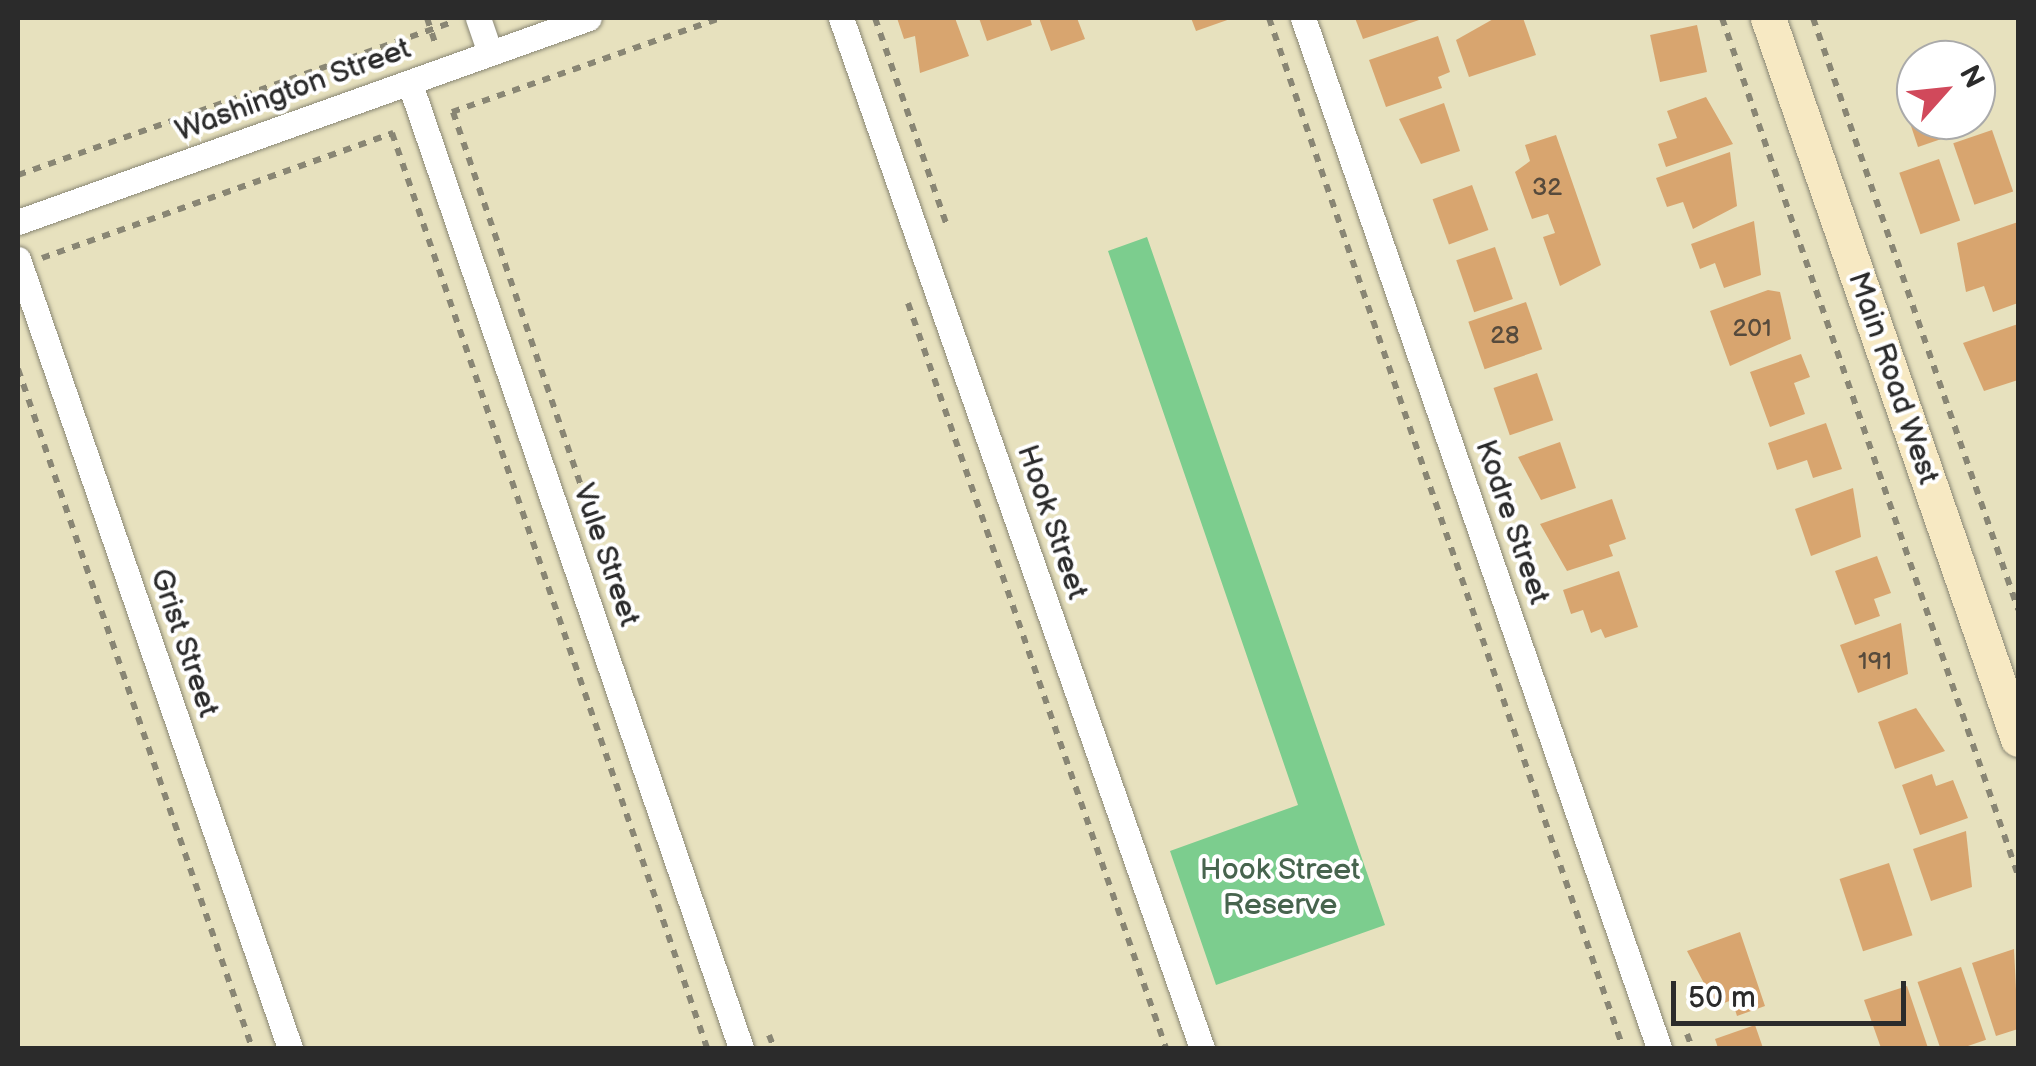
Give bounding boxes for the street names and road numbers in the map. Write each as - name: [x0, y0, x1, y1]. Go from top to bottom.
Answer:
- street label: Washington Street: [170, 31, 416, 149]
- street label: Main Road West: [1840, 267, 1946, 489]
- street label: Kodre Street: [1467, 435, 1557, 609]
- street label: Hook Street: [1009, 440, 1095, 604]
- street label: Vule Street: [565, 479, 647, 631]
- street label: Grist Street: [142, 564, 226, 722]

